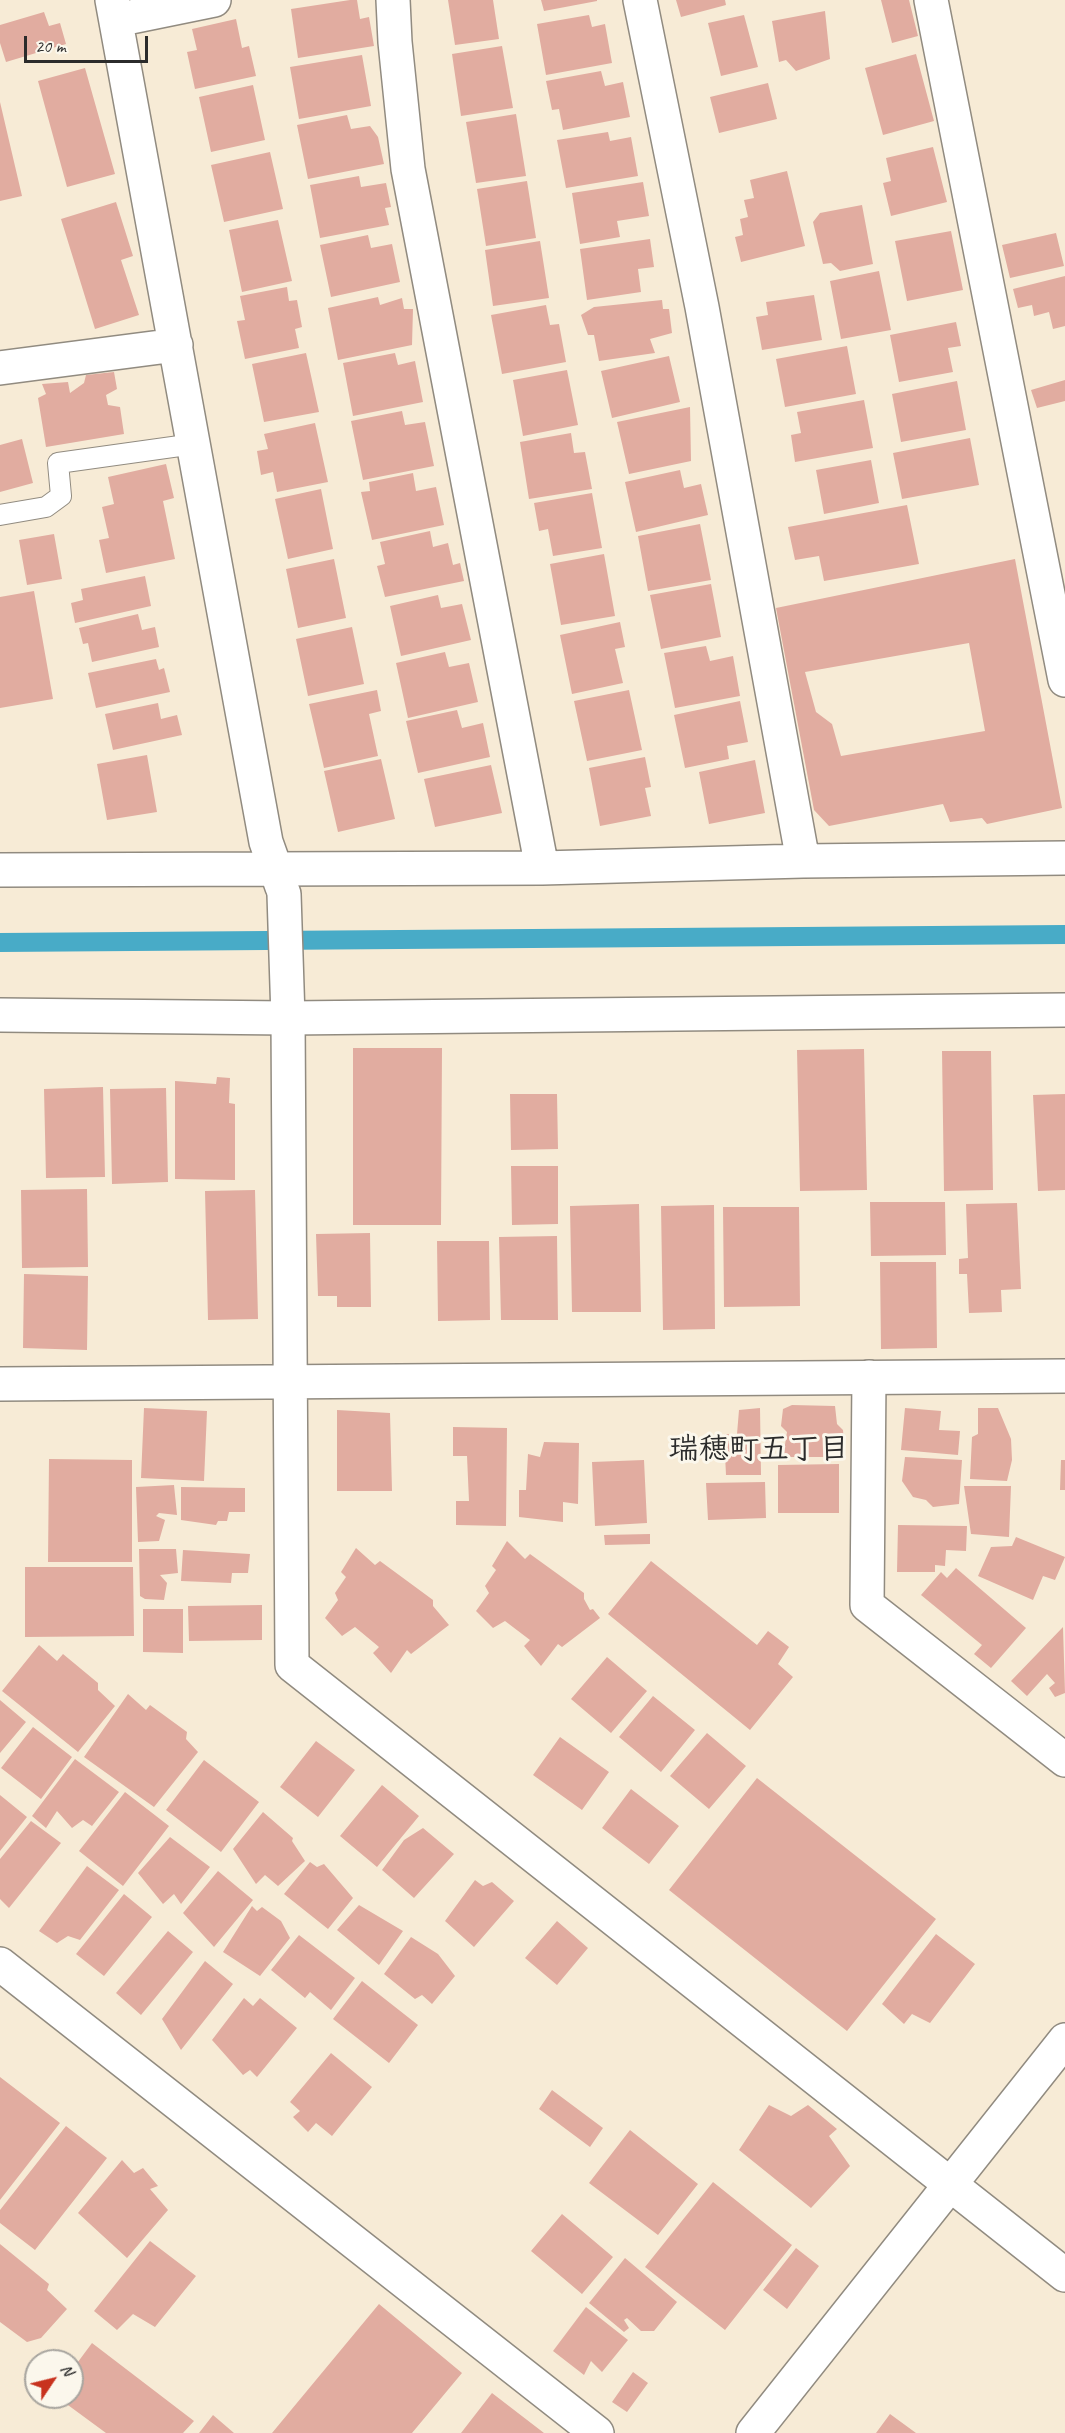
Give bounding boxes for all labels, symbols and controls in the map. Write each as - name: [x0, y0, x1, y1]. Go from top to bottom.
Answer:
- scale bar: [27, 24, 152, 62]
- text: 20 m: [35, 35, 66, 57]
- district label: 瑞穂町五丁目: [669, 1432, 849, 1468]
- north arrow: [24, 2349, 84, 2409]
- text: N: [56, 2360, 78, 2380]

